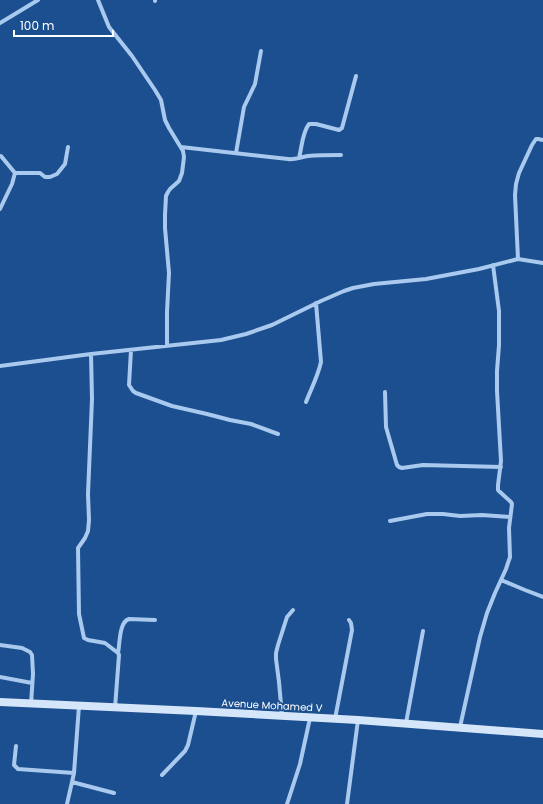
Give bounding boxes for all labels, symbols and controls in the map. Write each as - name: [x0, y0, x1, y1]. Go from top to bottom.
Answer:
- scale bar: [14, 12, 113, 38]
- text: 100 m: [20, 17, 54, 34]
- street label: Avenue Mohamed V: [221, 695, 323, 716]

